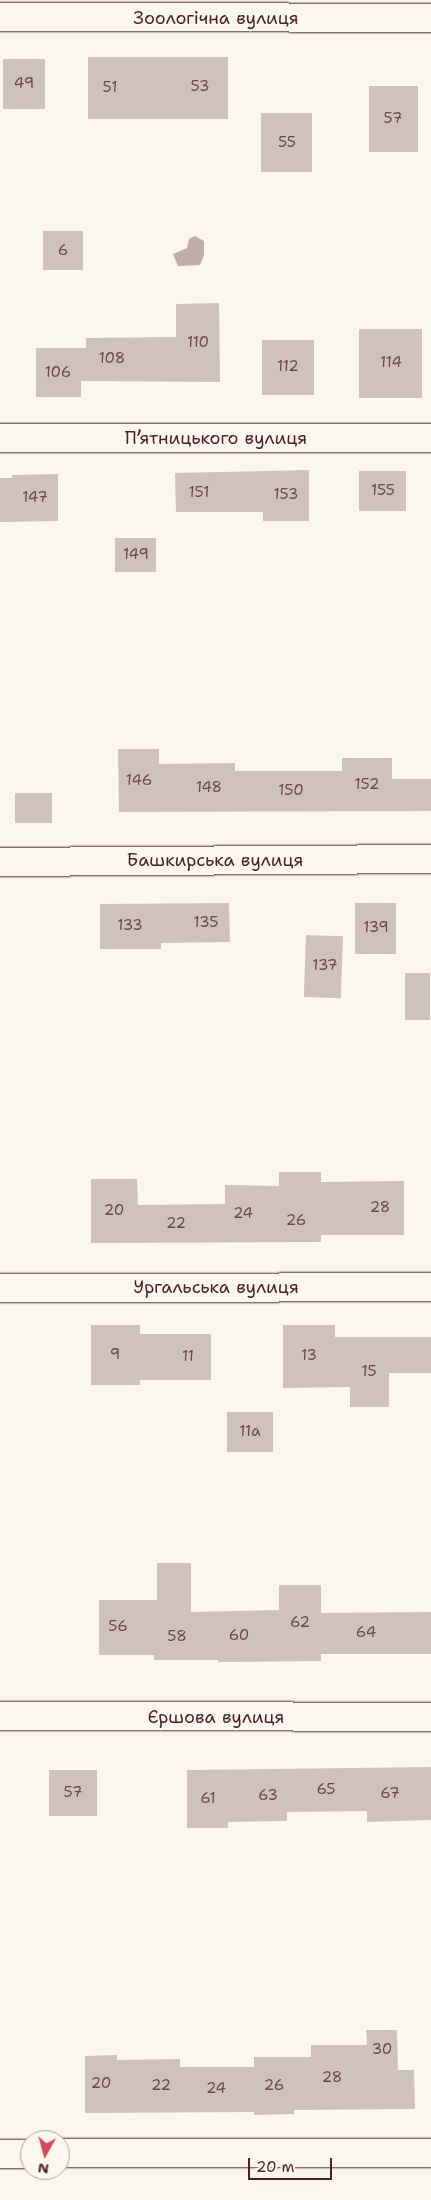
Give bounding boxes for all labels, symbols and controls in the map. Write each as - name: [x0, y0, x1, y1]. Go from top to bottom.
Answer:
- street label: Зоологічна вулиця: [133, 7, 299, 29]
- house number: 49: [14, 75, 34, 93]
- house number: 53: [191, 78, 209, 96]
- house number: 51: [103, 79, 117, 97]
- house number: 57: [384, 110, 402, 128]
- house number: 55: [278, 134, 296, 152]
- house number: 6: [58, 242, 68, 260]
- house number: 110: [187, 334, 209, 352]
- house number: 108: [99, 350, 125, 368]
- house number: 114: [380, 354, 402, 372]
- house number: 112: [277, 358, 299, 376]
- house number: 106: [45, 364, 71, 382]
- street label: П’ятницького вулиця: [125, 427, 307, 449]
- house number: 155: [371, 482, 395, 500]
- house number: 151: [189, 484, 209, 502]
- house number: 153: [273, 486, 299, 504]
- house number: 147: [22, 489, 48, 507]
- house number: 149: [123, 546, 149, 564]
- house number: 146: [126, 772, 152, 790]
- house number: 152: [355, 776, 379, 794]
- house number: 148: [196, 779, 222, 797]
- house number: 150: [278, 782, 304, 800]
- street label: Башкирська вулиця: [127, 849, 303, 871]
- house number: 135: [194, 914, 218, 932]
- house number: 133: [117, 917, 143, 935]
- house number: 139: [363, 919, 389, 937]
- house number: 137: [312, 957, 338, 975]
- house number: 28: [370, 1199, 390, 1217]
- house number: 20: [104, 1202, 124, 1220]
- house number: 24: [233, 1205, 253, 1223]
- house number: 26: [286, 1212, 306, 1230]
- house number: 22: [166, 1215, 186, 1233]
- street label: Ургальська вулиця: [133, 1276, 299, 1298]
- house number: 9: [110, 1346, 120, 1364]
- house number: 13: [301, 1347, 317, 1365]
- house number: 11: [182, 1348, 194, 1366]
- house number: 15: [361, 1363, 377, 1381]
- house number: 11а: [239, 1423, 261, 1441]
- house number: 62: [290, 1614, 310, 1632]
- house number: 56: [108, 1618, 128, 1636]
- house number: 64: [356, 1624, 376, 1642]
- house number: 60: [229, 1627, 249, 1645]
- house number: 58: [167, 1628, 187, 1646]
- street label: Єршова вулиця: [147, 1706, 285, 1728]
- house number: 65: [316, 1781, 336, 1799]
- house number: 57: [64, 1784, 82, 1802]
- house number: 67: [380, 1785, 400, 1803]
- house number: 63: [258, 1787, 278, 1805]
- house number: 61: [200, 1790, 216, 1808]
- house number: 30: [372, 2041, 392, 2059]
- house number: 28: [322, 2069, 342, 2087]
- house number: 20: [91, 2075, 111, 2093]
- house number: 22: [151, 2077, 171, 2095]
- house number: 26: [264, 2077, 284, 2095]
- house number: 24: [206, 2080, 226, 2098]
- north arrow: [20, 2130, 70, 2180]
- scale bar: [251, 2148, 335, 2180]
- text: 20 m: [256, 2157, 295, 2177]
- text: N: [37, 2159, 50, 2179]

